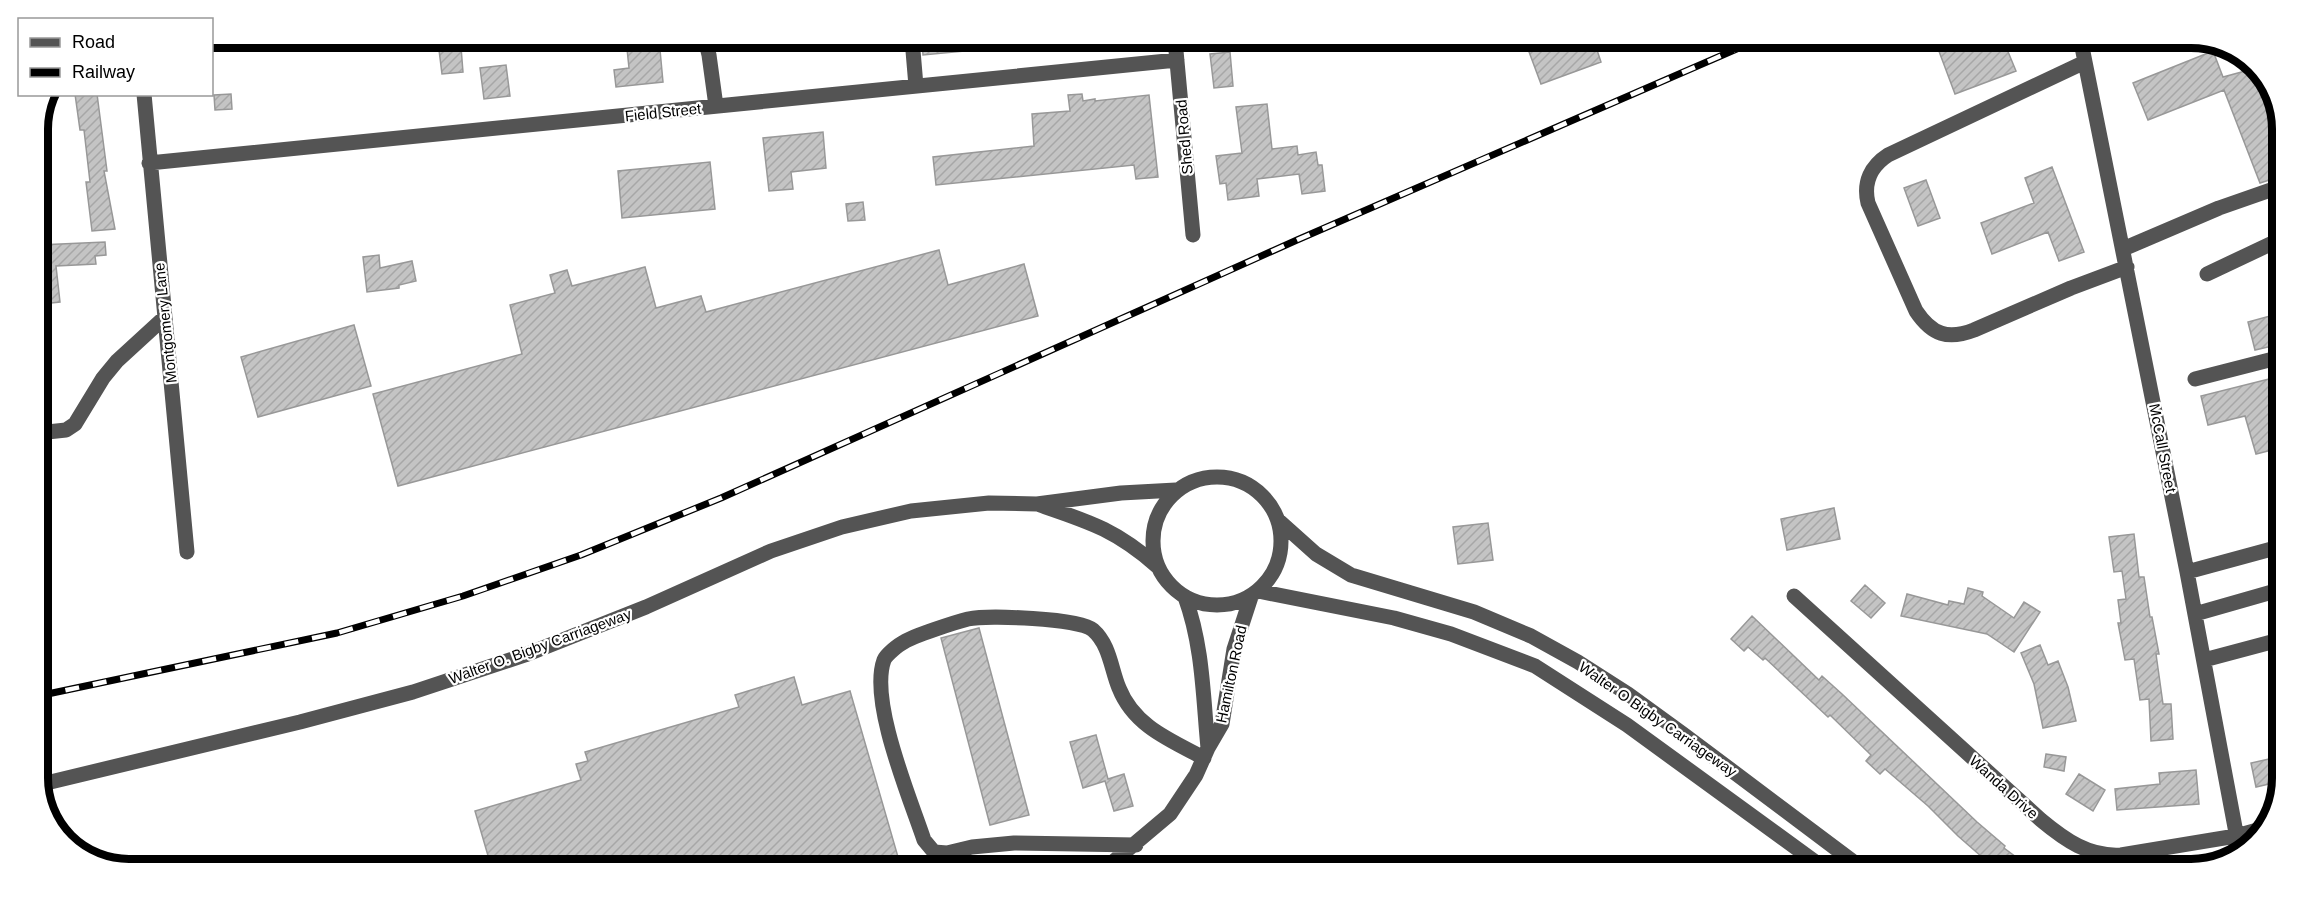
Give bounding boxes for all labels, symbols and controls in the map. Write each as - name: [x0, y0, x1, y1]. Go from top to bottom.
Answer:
- legend: [18, 18, 213, 96]
- text: Road: [72, 32, 115, 52]
- text: Railway: [72, 62, 135, 82]
- street label: Field Street: [624, 99, 703, 124]
- street label: Shed Road: [1172, 99, 1196, 175]
- street label: Montgomery Lane: [150, 262, 180, 384]
- street label: McCall Street: [2146, 402, 2180, 495]
- street label: Walter O. Bigby Carriageway: [446, 605, 634, 687]
- street label: Hamilton Road: [1212, 624, 1250, 724]
- street label: Walter O Bigby Carriageway: [1576, 658, 1741, 780]
- street label: Wanda Drive: [1966, 752, 2042, 822]

